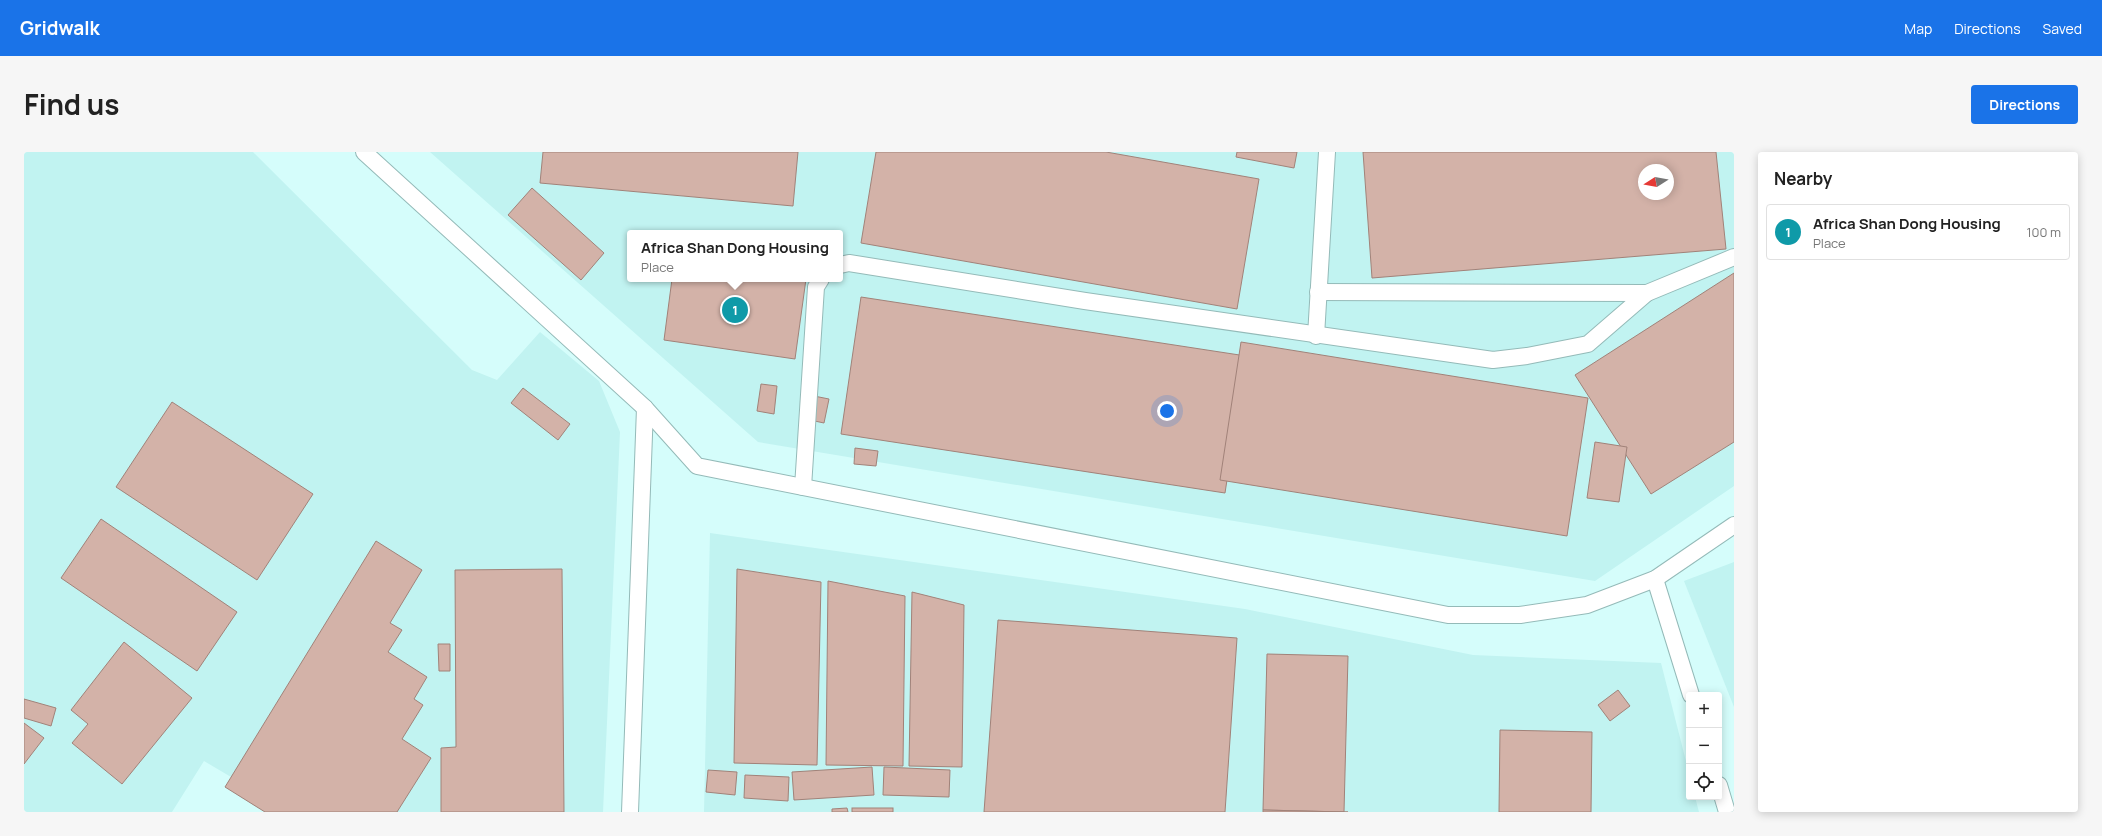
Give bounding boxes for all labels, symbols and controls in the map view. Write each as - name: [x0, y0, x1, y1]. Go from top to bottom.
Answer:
- text: Gridwalk: [20, 15, 100, 41]
- text: Map: [1904, 19, 1932, 38]
- text: Directions: [1954, 19, 2021, 38]
- text: Saved: [2043, 19, 2082, 38]
- text: Find us: [24, 85, 119, 123]
- button: Directions: [1971, 85, 2078, 124]
- north arrow: [1638, 164, 1674, 200]
- text: Nearby: [1774, 167, 1832, 190]
- text: Africa Shan Dong Housing: [1813, 213, 2001, 234]
- text: 1: [1785, 223, 1791, 241]
- text: 100 m: [2026, 223, 2061, 241]
- popup: [627, 230, 843, 282]
- text: Place: [1813, 234, 1846, 252]
- text: Africa Shan Dong Housing: [641, 237, 829, 258]
- text: Place: [641, 258, 674, 276]
- pin: 1: [722, 295, 748, 325]
- your location: [1157, 401, 1177, 421]
- map controls: [1686, 692, 1722, 800]
- button: +: [1686, 692, 1722, 728]
- button: −: [1686, 728, 1722, 764]
- button: locate: [1686, 764, 1722, 800]

